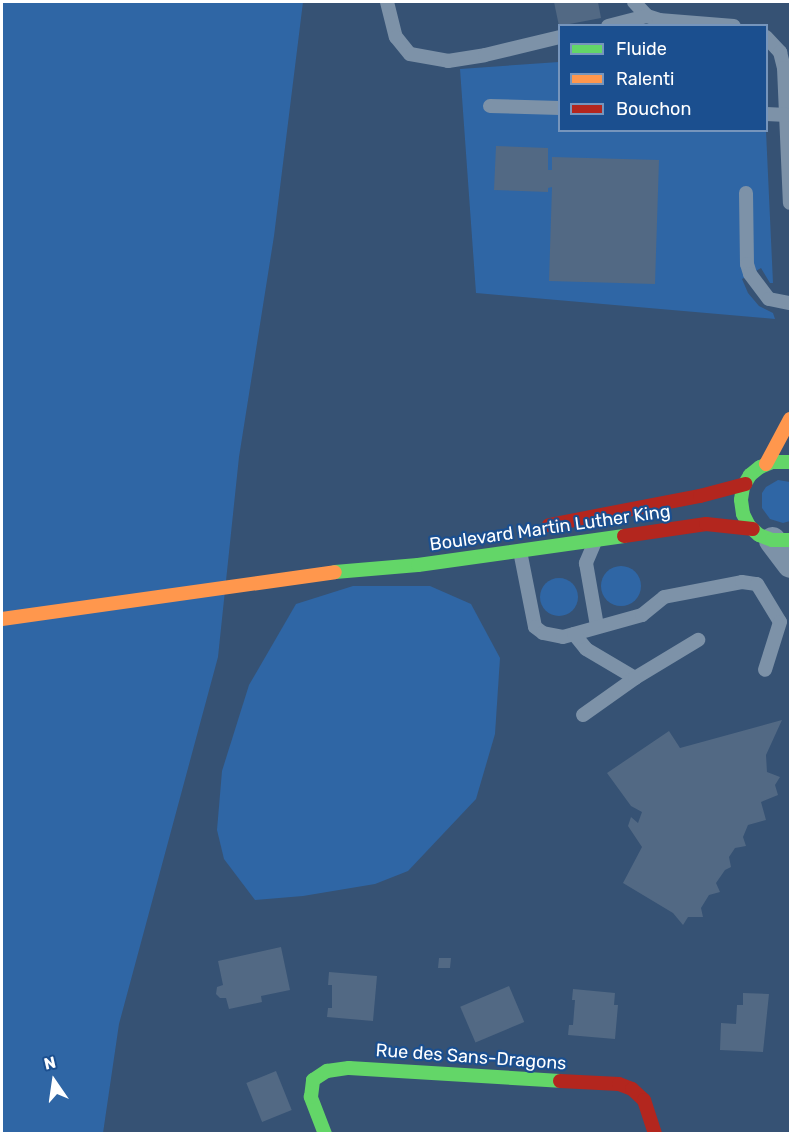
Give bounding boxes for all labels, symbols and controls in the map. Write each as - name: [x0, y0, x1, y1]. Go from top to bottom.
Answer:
- legend: [558, 24, 768, 132]
- text: Fluide: [616, 38, 667, 60]
- text: Ralenti: [616, 68, 674, 90]
- text: Bouchon: [616, 98, 691, 120]
- street label: Boulevard Martin Luther King: [428, 500, 672, 556]
- street label: Rue des Sans-Dragons: [375, 1040, 567, 1074]
- north arrow: [24, 1051, 84, 1111]
- text: N: [42, 1052, 58, 1074]

